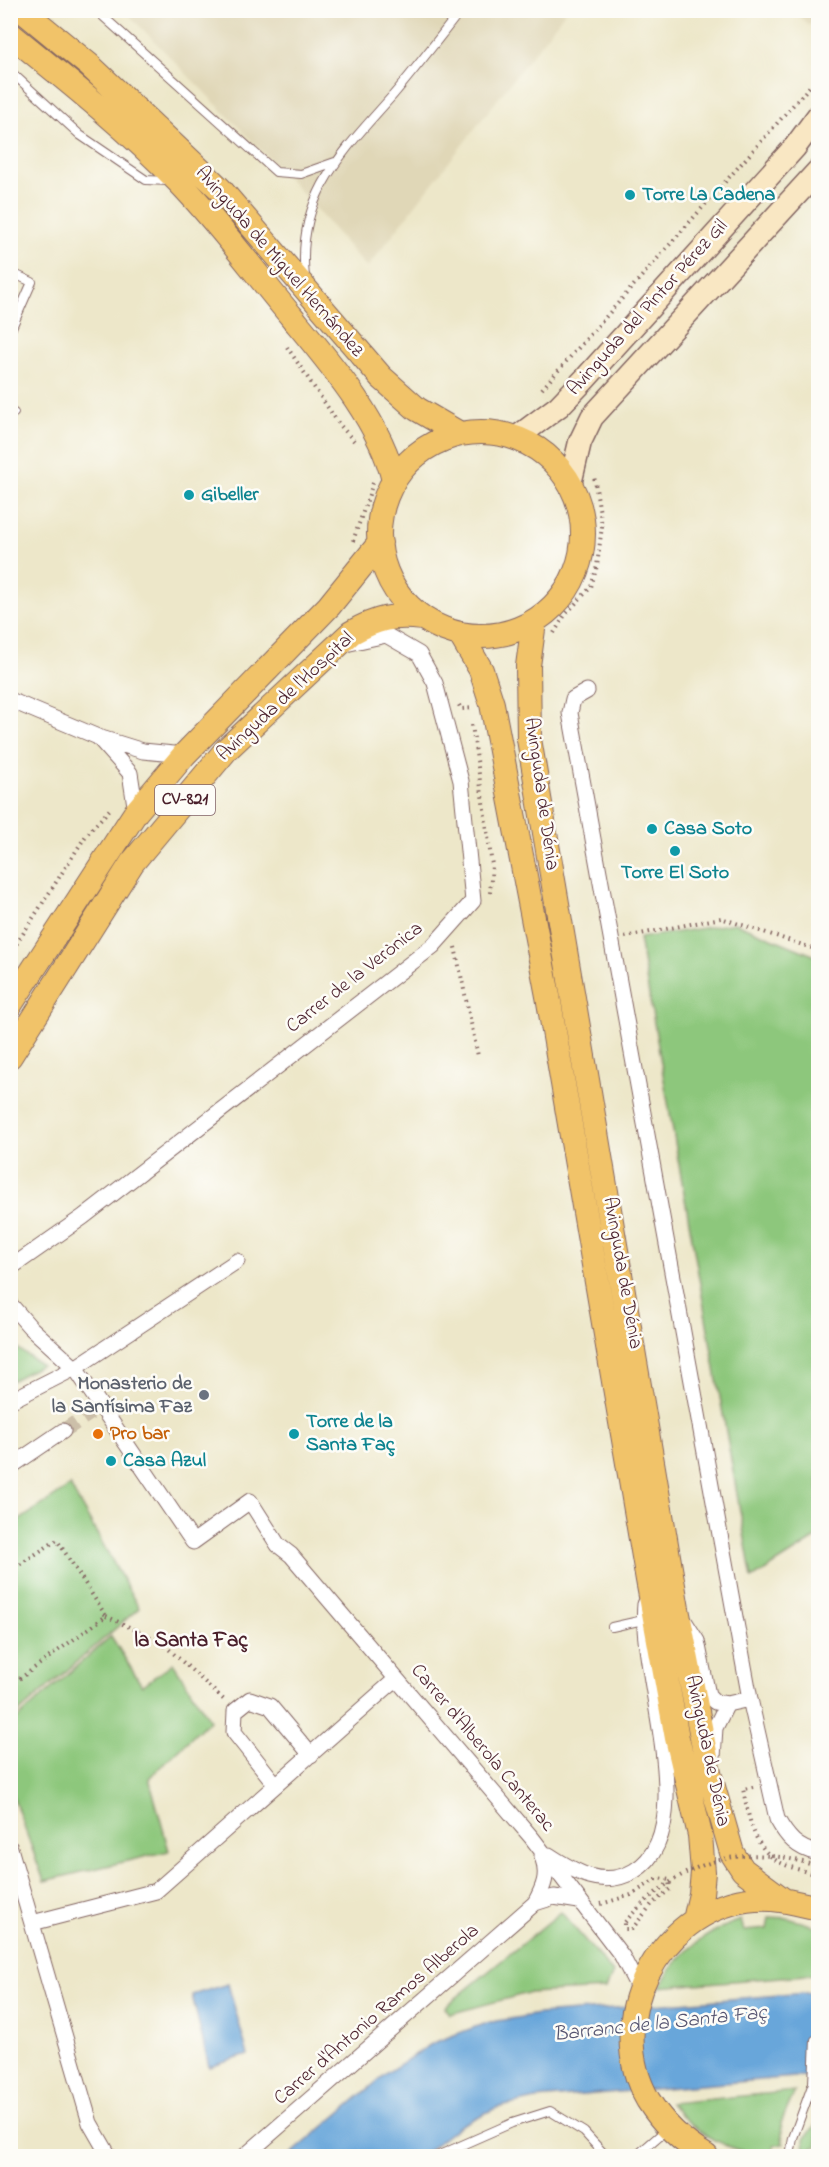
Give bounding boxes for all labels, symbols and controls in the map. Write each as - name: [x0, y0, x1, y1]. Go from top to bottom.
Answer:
- street label: Avinguda de Miguel Hernández: [187, 160, 371, 365]
- place label: Torre La Cadena: [642, 181, 775, 210]
- marker: Torre La Cadena: [623, 188, 637, 202]
- street label: Avinguda del Pintor Pérez Gil: [561, 213, 736, 403]
- place label: Gibeller: [201, 481, 259, 510]
- marker: Gibeller: [182, 488, 196, 502]
- street label: Avinguda de l'Hospital: [211, 625, 362, 769]
- street label: Avinguda de Dénia: [515, 716, 566, 872]
- road number: CV-821: [155, 785, 215, 815]
- place label: Casa Soto: [664, 815, 752, 844]
- marker: Casa Soto: [645, 822, 659, 836]
- marker: Torre El Soto: [668, 844, 682, 858]
- place label: Torre El Soto: [621, 859, 729, 888]
- street label: Carrer de la Verònica: [280, 915, 430, 1041]
- street label: Avinguda de Dénia: [593, 1195, 650, 1352]
- place label: Monasterio de la Santísima Faz: [52, 1370, 193, 1422]
- marker: Monasterio de la Santísima Faz: [197, 1388, 211, 1402]
- place label: Torre de la Santa Faç: [306, 1408, 396, 1460]
- place label: Pro bar: [110, 1420, 170, 1449]
- marker: Pro bar: [91, 1427, 105, 1441]
- marker: Torre de la Santa Faç: [287, 1427, 301, 1441]
- place label: Casa Azul: [123, 1447, 206, 1476]
- marker: Casa Azul: [104, 1454, 118, 1468]
- district label: la Santa Faç: [134, 1626, 248, 1656]
- street label: Carrer d'Alberola Canterac: [403, 1658, 561, 1838]
- street label: Avinguda de Dénia: [676, 1673, 737, 1830]
- street label: Carrer d'Antonio Ramos Alberola: [268, 1917, 486, 2113]
- water label: Barranc de la Santa Faç: [552, 1998, 770, 2050]

